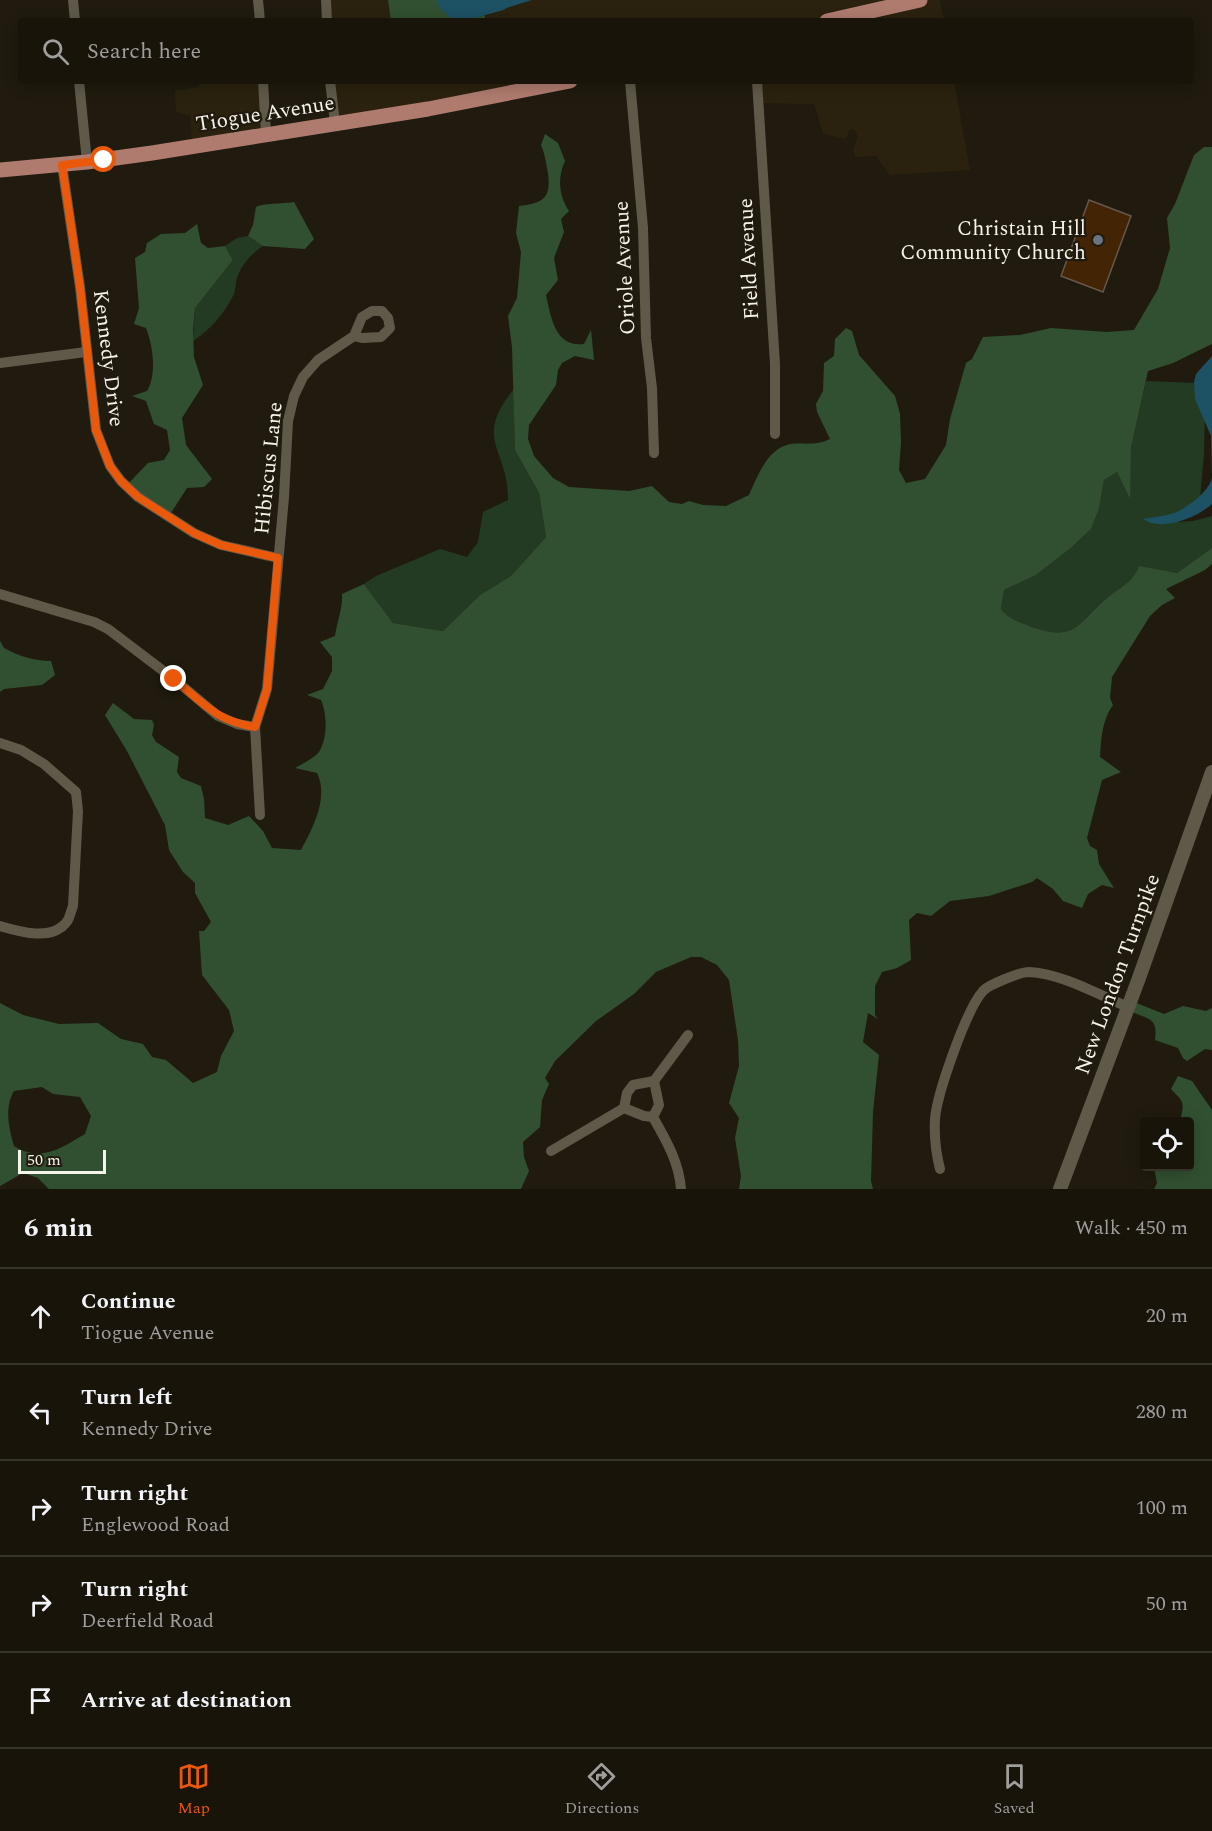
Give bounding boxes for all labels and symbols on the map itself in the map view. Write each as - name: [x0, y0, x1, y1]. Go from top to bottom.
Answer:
- street label: Tiogue Avenue: [193, 87, 337, 141]
- route start: [90, 146, 116, 172]
- street label: Field Avenue: [730, 197, 768, 321]
- street label: Oriole Avenue: [606, 200, 644, 336]
- place label: Christain Hill Community Church: [900, 213, 1086, 269]
- marker: Christain Hill Community Church: [1091, 233, 1105, 247]
- street label: Kennedy Drive: [84, 288, 132, 429]
- street label: Hibiscus Lane: [246, 400, 292, 536]
- route end: [160, 665, 186, 691]
- street label: New London Turnpike: [1067, 869, 1169, 1079]
- scale bar: [18, 1147, 106, 1174]

